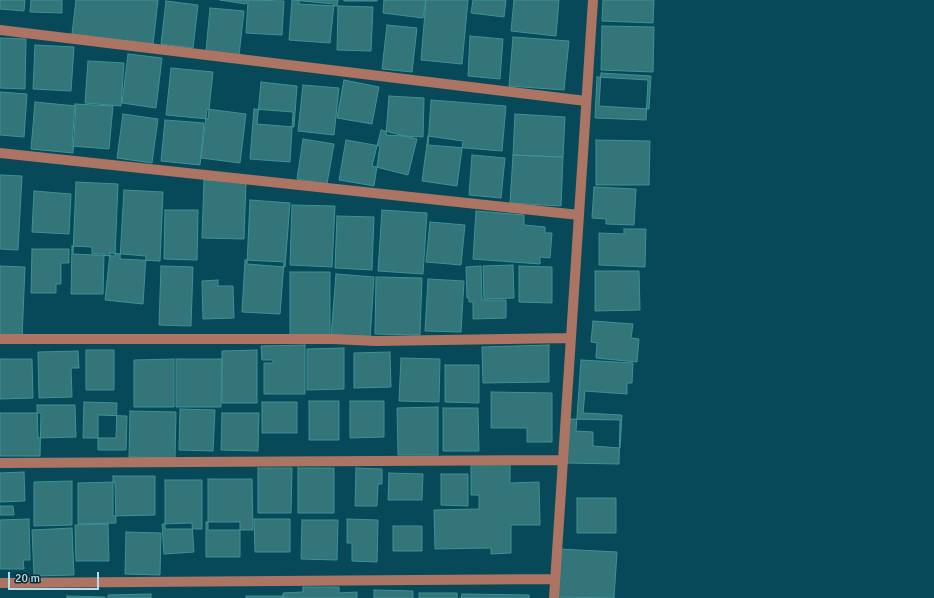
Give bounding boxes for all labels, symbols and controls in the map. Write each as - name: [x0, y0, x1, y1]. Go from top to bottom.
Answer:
- scale bar: [10, 564, 101, 590]
- text: 20 m: [15, 571, 40, 586]

